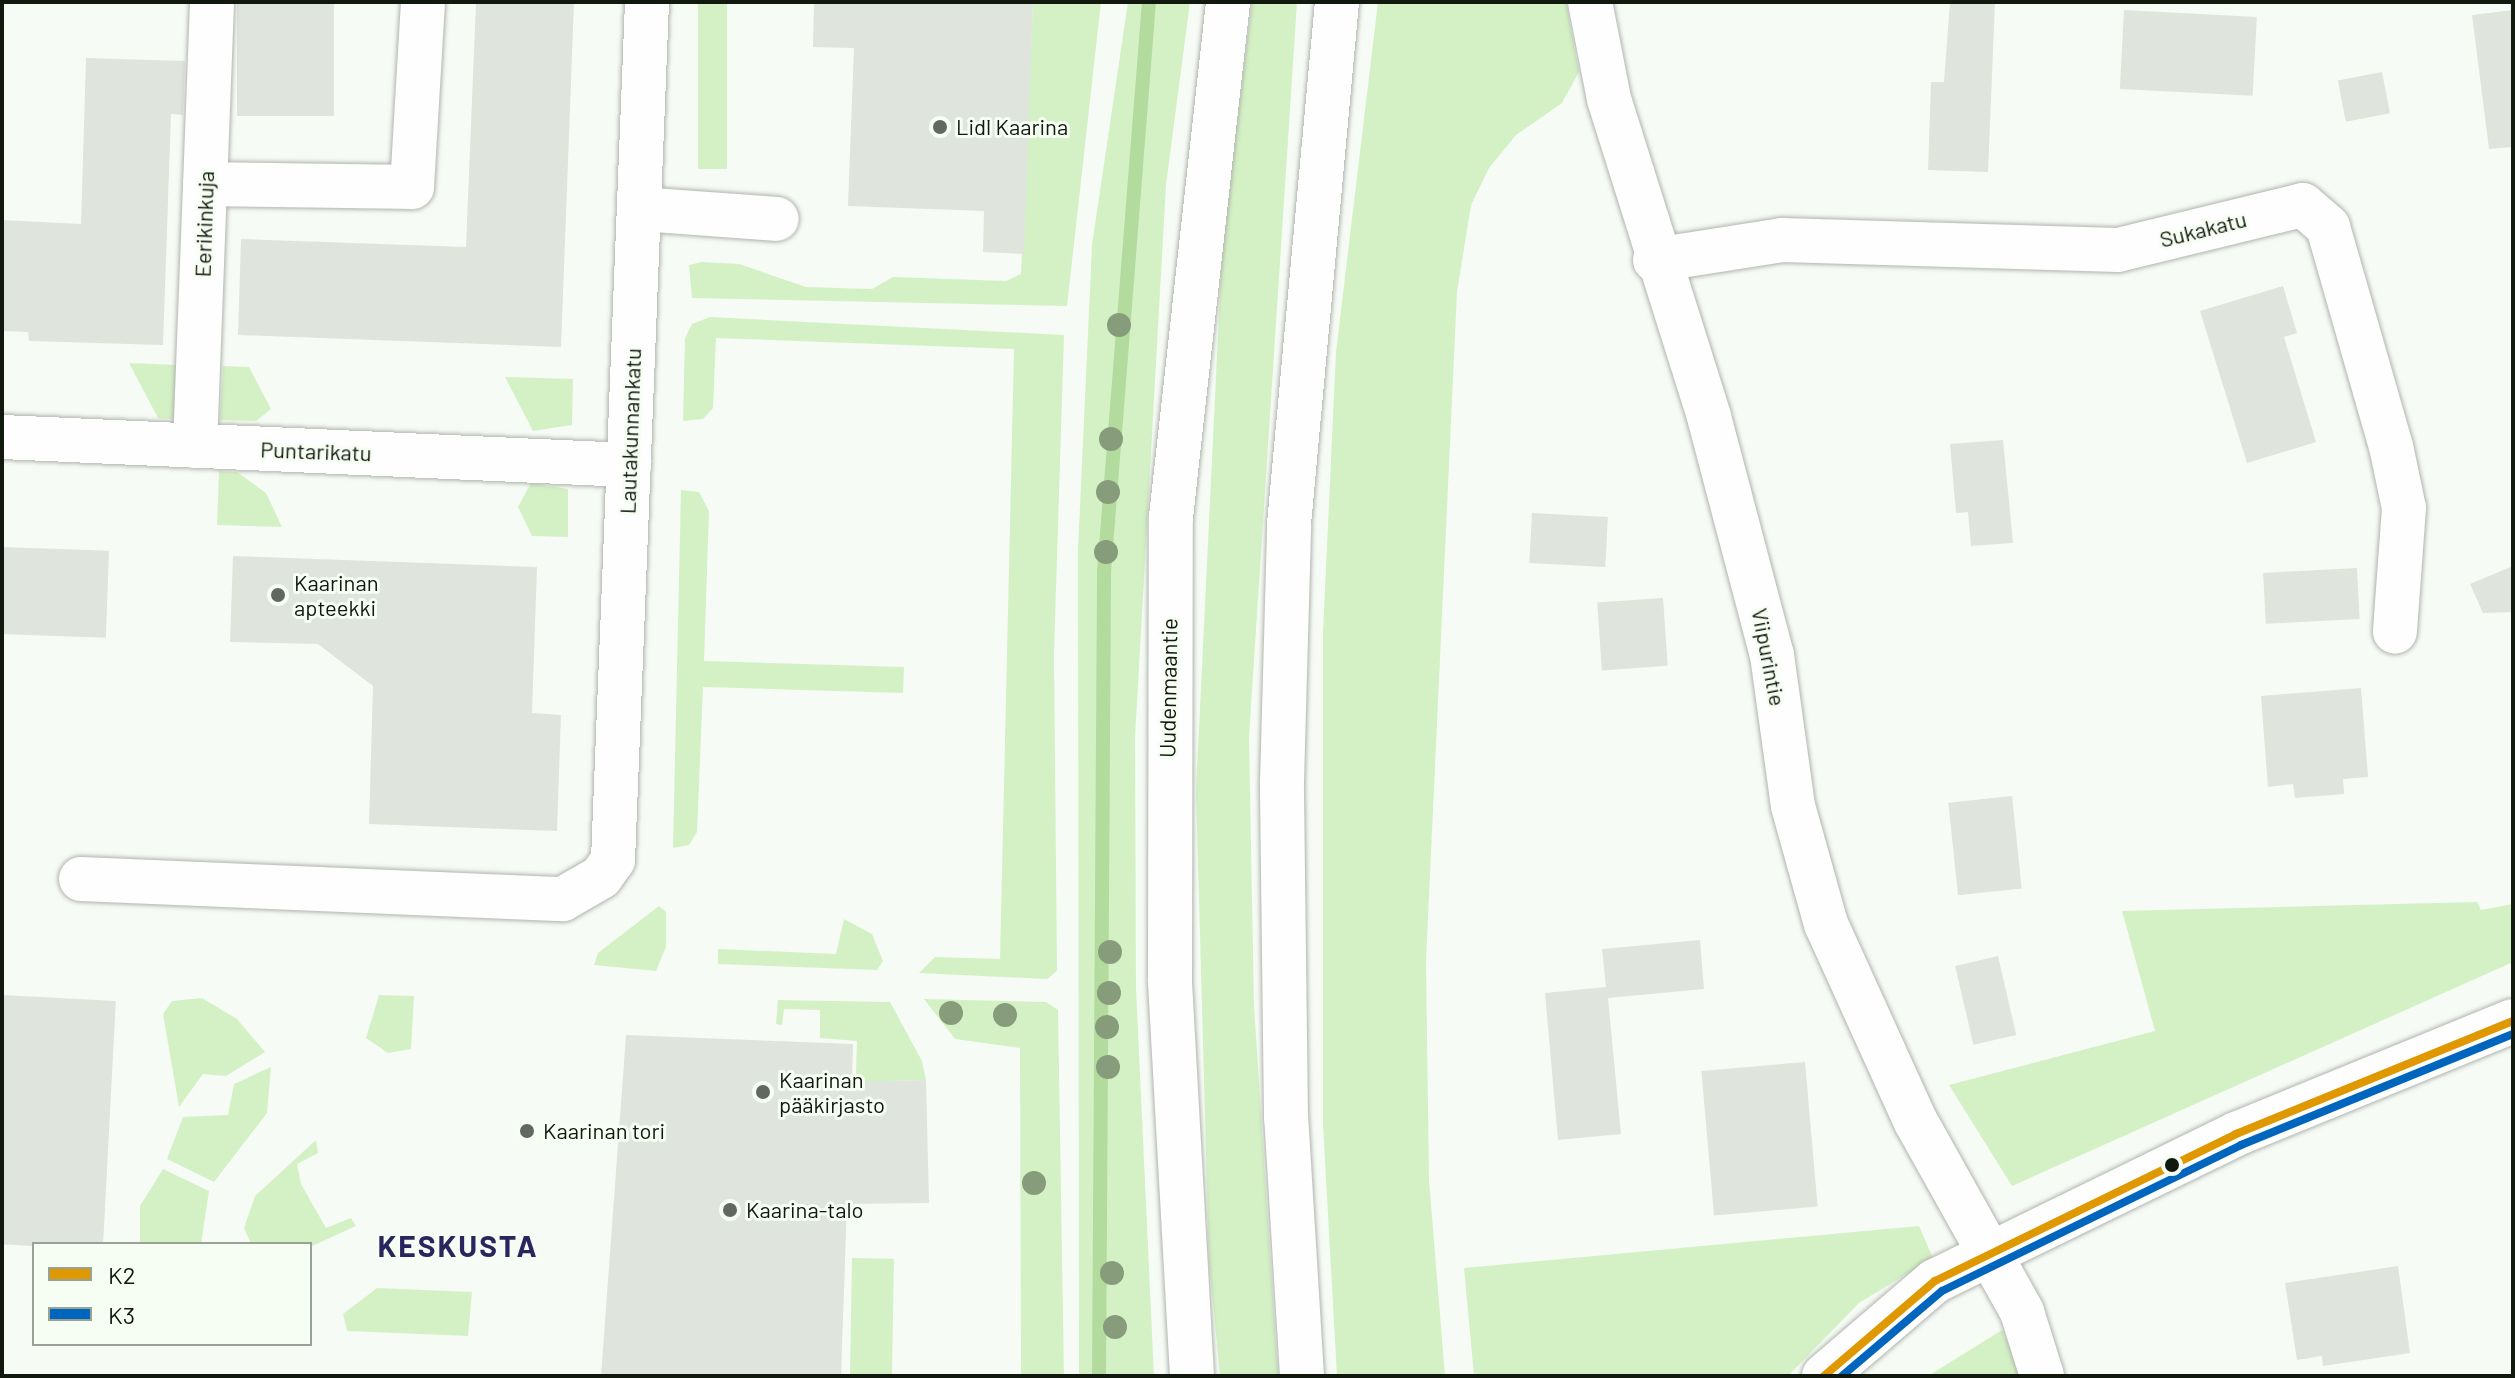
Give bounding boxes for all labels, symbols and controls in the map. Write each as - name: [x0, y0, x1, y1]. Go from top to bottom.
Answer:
- place label: Lidl Kaarina: [956, 114, 1068, 140]
- marker: Lidl Kaarina: [931, 118, 949, 136]
- street label: Eerikinkuja: [189, 170, 219, 278]
- street label: Sukakatu: [2157, 205, 2249, 253]
- street label: Lautakunnankatu: [614, 348, 646, 514]
- street label: Puntarikatu: [260, 436, 372, 466]
- place label: Kaarinan apteekki: [294, 569, 379, 620]
- marker: Kaarinan apteekki: [269, 586, 287, 604]
- street label: Viipurintie: [1747, 606, 1791, 708]
- street label: Uudenmaantie: [1154, 618, 1182, 758]
- place label: Kaarinan pääkirjasto: [779, 1066, 885, 1118]
- marker: Kaarinan pääkirjasto: [754, 1083, 772, 1101]
- place label: Kaarinan tori: [543, 1118, 665, 1144]
- marker: Kaarinan tori: [518, 1122, 536, 1140]
- unlabelled marker: [2164, 1157, 2180, 1173]
- place label: Kaarina-talo: [746, 1197, 863, 1223]
- marker: Kaarina-talo: [721, 1201, 739, 1219]
- district label: KESKUSTA: [377, 1227, 539, 1263]
- legend: [32, 1242, 312, 1346]
- text: K2: [108, 1260, 136, 1289]
- text: K3: [108, 1300, 135, 1329]

